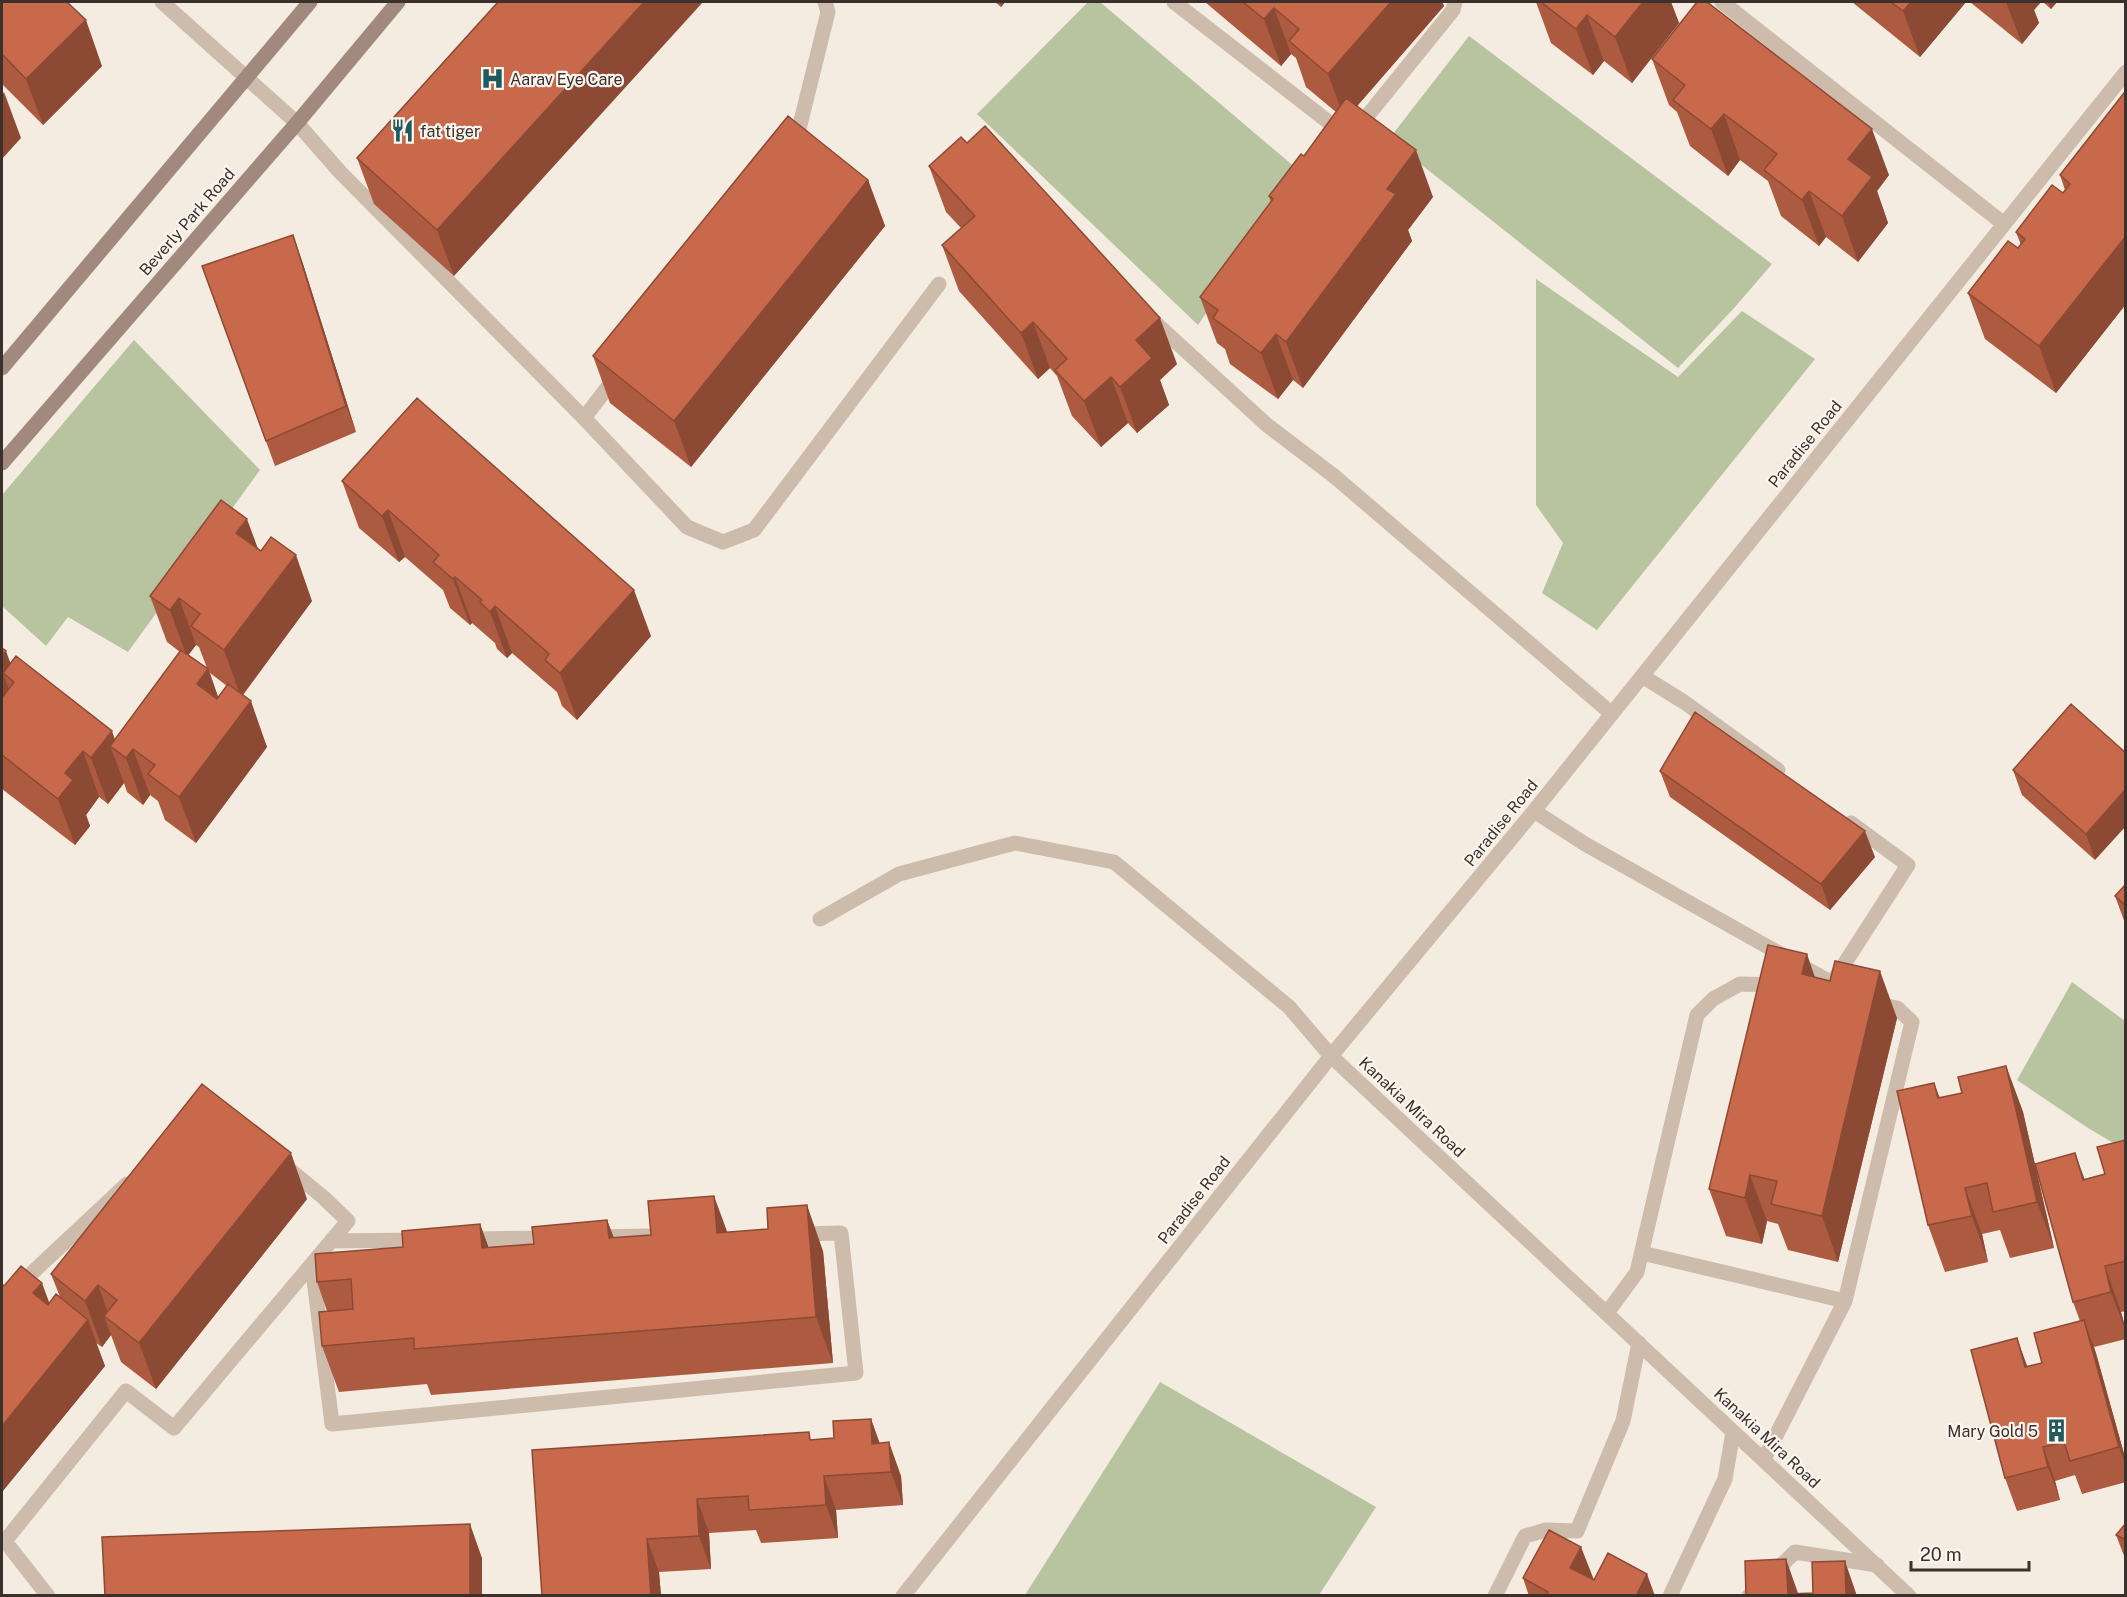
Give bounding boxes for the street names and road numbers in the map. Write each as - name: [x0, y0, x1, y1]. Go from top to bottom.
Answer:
- street label: Beverly Park Road: [135, 165, 239, 279]
- street label: Paradise Road: [1764, 397, 1846, 491]
- street label: Paradise Road: [1460, 776, 1542, 870]
- street label: Kanakia Mira Road: [1355, 1053, 1469, 1161]
- street label: Paradise Road: [1154, 1152, 1234, 1248]
- street label: Kanakia Mira Road: [1710, 1384, 1824, 1492]

